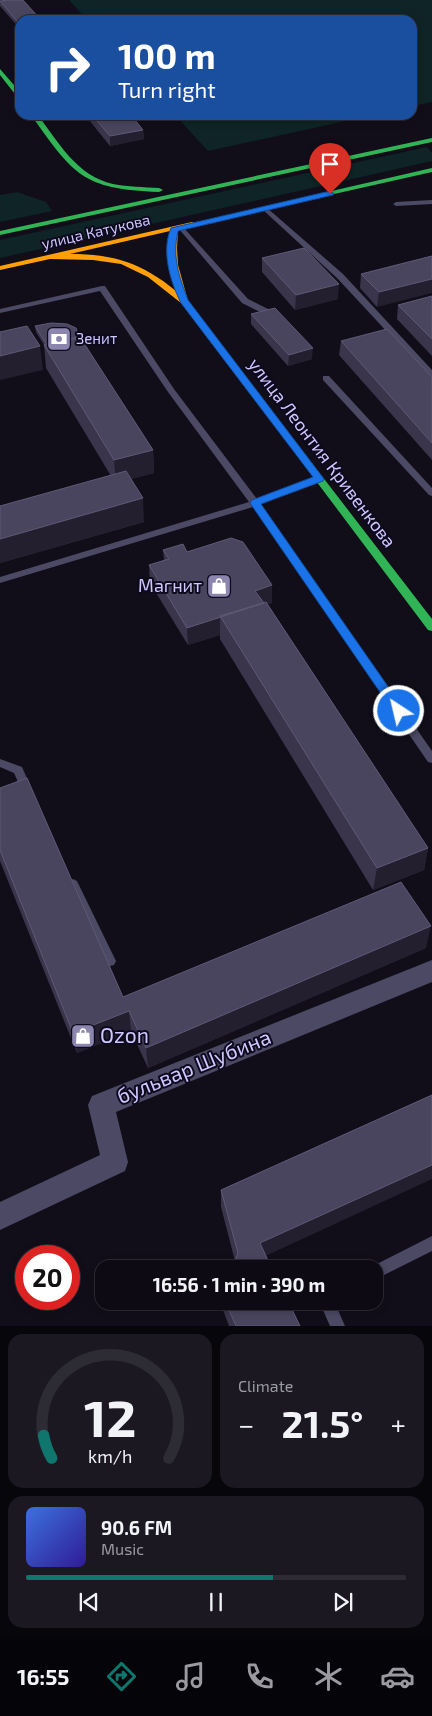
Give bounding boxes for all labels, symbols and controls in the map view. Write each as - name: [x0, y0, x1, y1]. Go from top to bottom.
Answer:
- text: 100 m: [118, 34, 216, 76]
- icon: right: [35, 35, 100, 100]
- text: Turn right: [118, 76, 216, 102]
- pin: [309, 143, 351, 194]
- icon: arrive: [316, 150, 344, 178]
- street label: улица Катукова: [40, 210, 152, 253]
- bank icon: Зенит: [46, 326, 72, 352]
- place label: Зенит: [76, 329, 117, 347]
- street label: улица Леонтия Кривенкова: [244, 353, 401, 551]
- shop icon: Магнит: [206, 573, 232, 599]
- place label: Магнит: [138, 574, 202, 596]
- position arrow: [372, 684, 424, 736]
- place label: Ozon: [100, 1022, 149, 1047]
- shop icon: Ozon: [70, 1023, 96, 1049]
- street label: бульвар Шубина: [113, 1023, 275, 1109]
- speed limit sign: 20: [15, 1245, 80, 1310]
- text: 16:56 · 1 min · 390 m: [153, 1273, 325, 1296]
- text: Climate: [238, 1376, 293, 1395]
- text: 12: [84, 1385, 136, 1447]
- text: 21.5°: [282, 1400, 363, 1446]
- text: −: [238, 1407, 254, 1441]
- text: +: [391, 1407, 406, 1441]
- text: km/h: [88, 1445, 132, 1467]
- text: 90.6 FM: [101, 1516, 172, 1539]
- text: Music: [101, 1539, 144, 1558]
- icon: previous: [75, 1588, 103, 1616]
- icon: pause: [202, 1588, 230, 1616]
- icon: next: [329, 1588, 357, 1616]
- icon: directions: [104, 1659, 139, 1694]
- icon: music: [173, 1659, 208, 1694]
- icon: phone: [242, 1659, 277, 1694]
- icon: climate: [311, 1659, 346, 1694]
- icon: car: [380, 1659, 415, 1694]
- text: 16:55: [17, 1663, 69, 1689]

